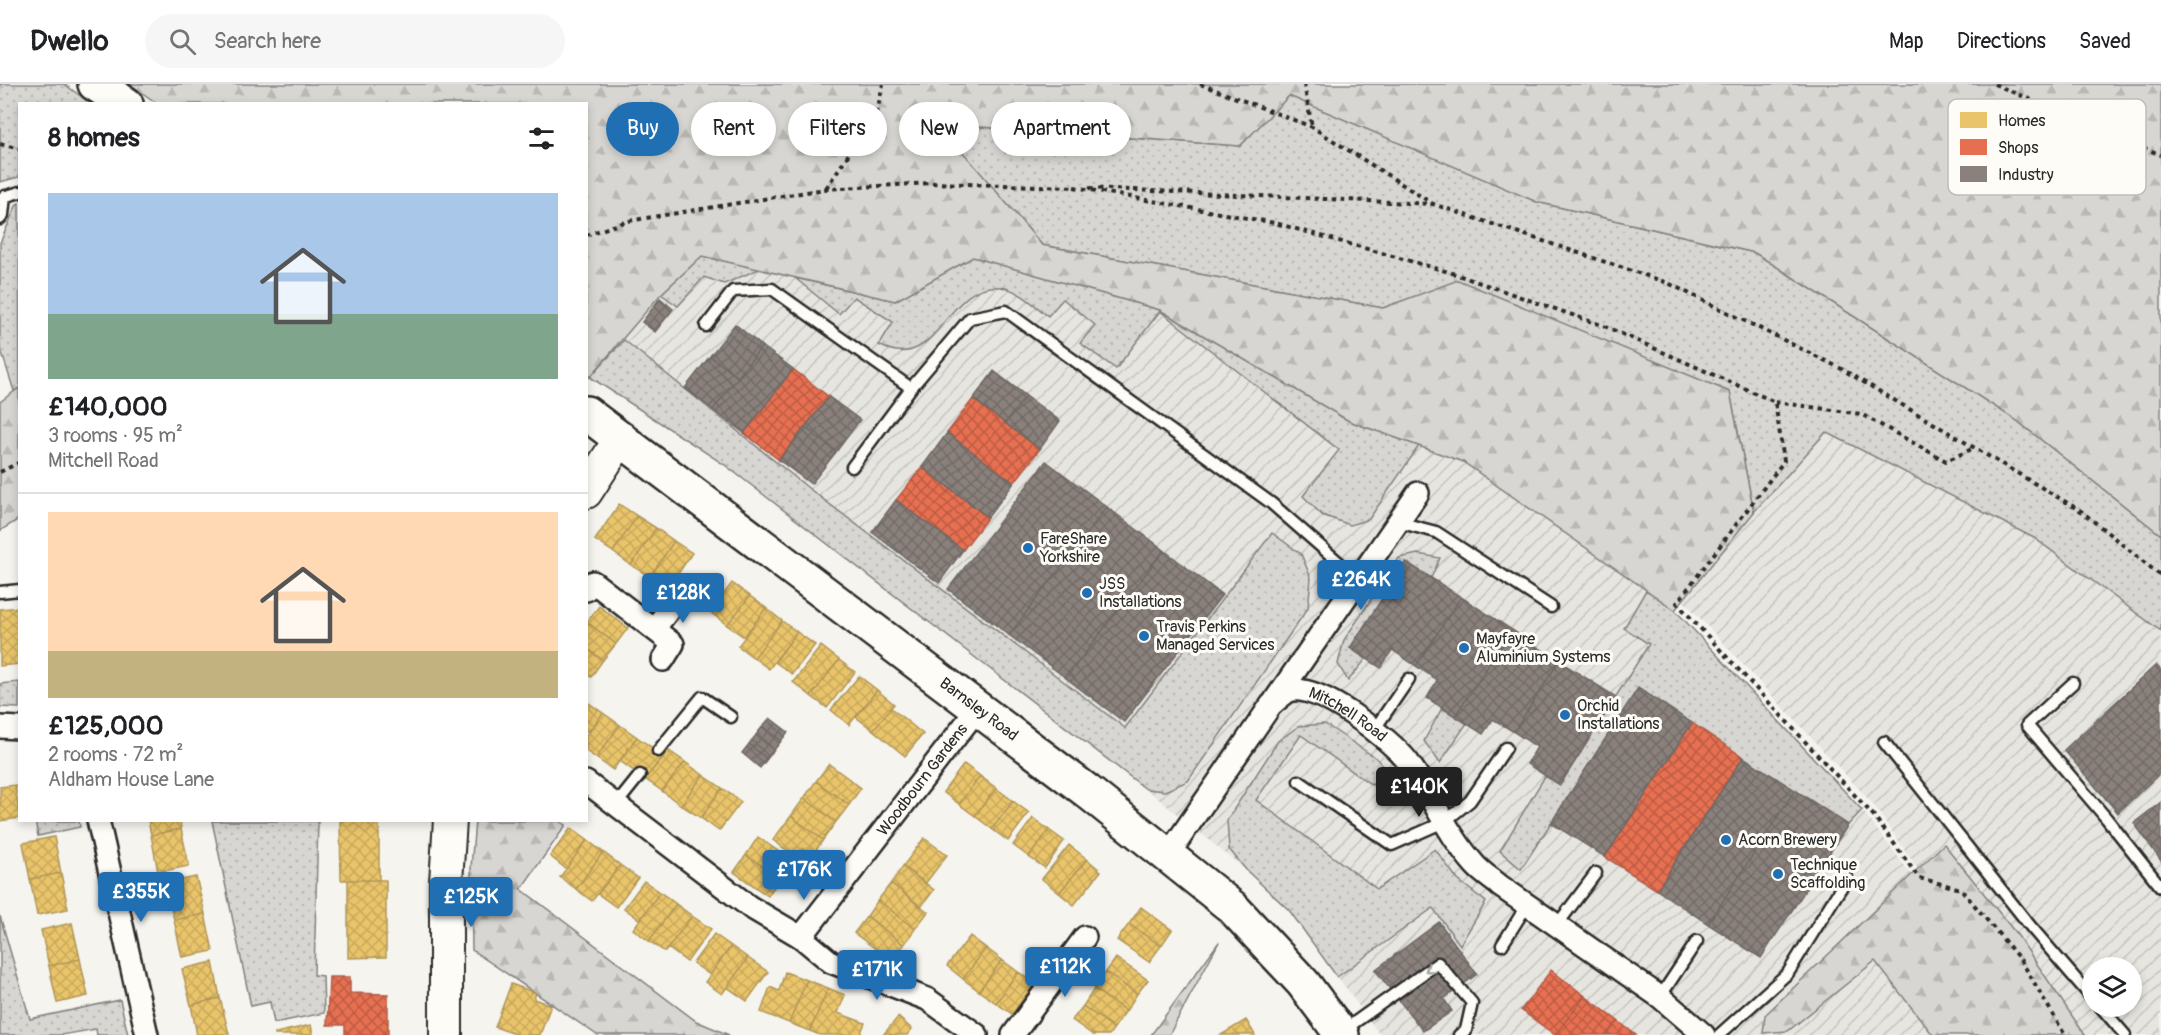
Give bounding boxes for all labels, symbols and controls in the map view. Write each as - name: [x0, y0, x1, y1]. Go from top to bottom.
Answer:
- search box: [145, 14, 565, 68]
- text: Dwello: [30, 24, 109, 59]
- icon: search: [166, 25, 199, 58]
- text: Search here: [214, 27, 321, 55]
- text: Map: [1889, 28, 1924, 55]
- text: Directions: [1957, 28, 2046, 55]
- text: Saved: [2079, 28, 2131, 55]
- legend: [1948, 99, 2146, 195]
- chip: Buy: [606, 102, 679, 156]
- chip: Rent: [691, 102, 776, 156]
- chip: Filters: [788, 102, 887, 156]
- chip: New: [899, 102, 979, 156]
- chip: Apartment: [991, 102, 1131, 156]
- text: Homes: [1998, 111, 2046, 131]
- text: 8 homes: [48, 122, 140, 154]
- icon: filters: [525, 122, 558, 155]
- text: Shops: [1998, 138, 2038, 158]
- text: Industry: [1998, 165, 2054, 185]
- icon: home: [249, 232, 357, 340]
- text: £140,000: [48, 391, 168, 423]
- text: 3 rooms · 95 m²: [48, 423, 183, 448]
- text: Mitchell Road: [48, 448, 159, 473]
- place label: FareShare Yorkshire: [1039, 529, 1107, 567]
- marker: FareShare Yorkshire: [1021, 541, 1035, 555]
- icon: home: [249, 551, 357, 659]
- pin: £264K: [1319, 560, 1403, 611]
- text: £264K: [1331, 567, 1391, 592]
- pin: £128K: [641, 573, 725, 624]
- place label: JSS Installations: [1099, 574, 1181, 612]
- text: £128K: [656, 580, 710, 605]
- marker: JSS Installations: [1080, 586, 1094, 600]
- place label: Travis Perkins Managed Services: [1156, 617, 1274, 655]
- marker: Travis Perkins Managed Services: [1137, 629, 1151, 643]
- place label: Mayfayre Aluminium Systems: [1476, 629, 1610, 667]
- marker: Mayfayre Aluminium Systems: [1457, 641, 1471, 655]
- street label: Barnsley Road: [935, 673, 1022, 745]
- street label: Mitchell Road: [1306, 683, 1391, 746]
- place label: Orchid Installations: [1577, 696, 1659, 734]
- marker: Orchid Installations: [1558, 708, 1572, 722]
- text: £125,000: [48, 710, 163, 742]
- street label: Woodbourn Gardens: [873, 720, 972, 840]
- text: 2 rooms · 72 m²: [48, 742, 183, 767]
- text: Aldham House Lane: [48, 767, 214, 792]
- pin: £140K: [1377, 767, 1461, 818]
- text: £140K: [1390, 774, 1448, 799]
- place label: Acorn Brewery: [1738, 830, 1837, 850]
- marker: Acorn Brewery: [1719, 833, 1733, 847]
- pin: £176K: [762, 850, 846, 901]
- place label: Technique Scaffolding: [1790, 855, 1865, 893]
- text: £176K: [777, 857, 831, 882]
- marker: Technique Scaffolding: [1771, 867, 1785, 881]
- pin: £355K: [99, 872, 183, 923]
- pin: £125K: [429, 877, 513, 928]
- text: £355K: [112, 879, 170, 904]
- text: £125K: [444, 884, 498, 909]
- pin: £112K: [1023, 947, 1107, 998]
- pin: £171K: [835, 950, 919, 1001]
- text: £112K: [1039, 954, 1091, 979]
- text: £171K: [851, 957, 903, 982]
- map controls: [2082, 957, 2142, 1017]
- button: layers: [2082, 957, 2142, 1017]
- one-way arrow: [1425, 962, 1436, 973]

